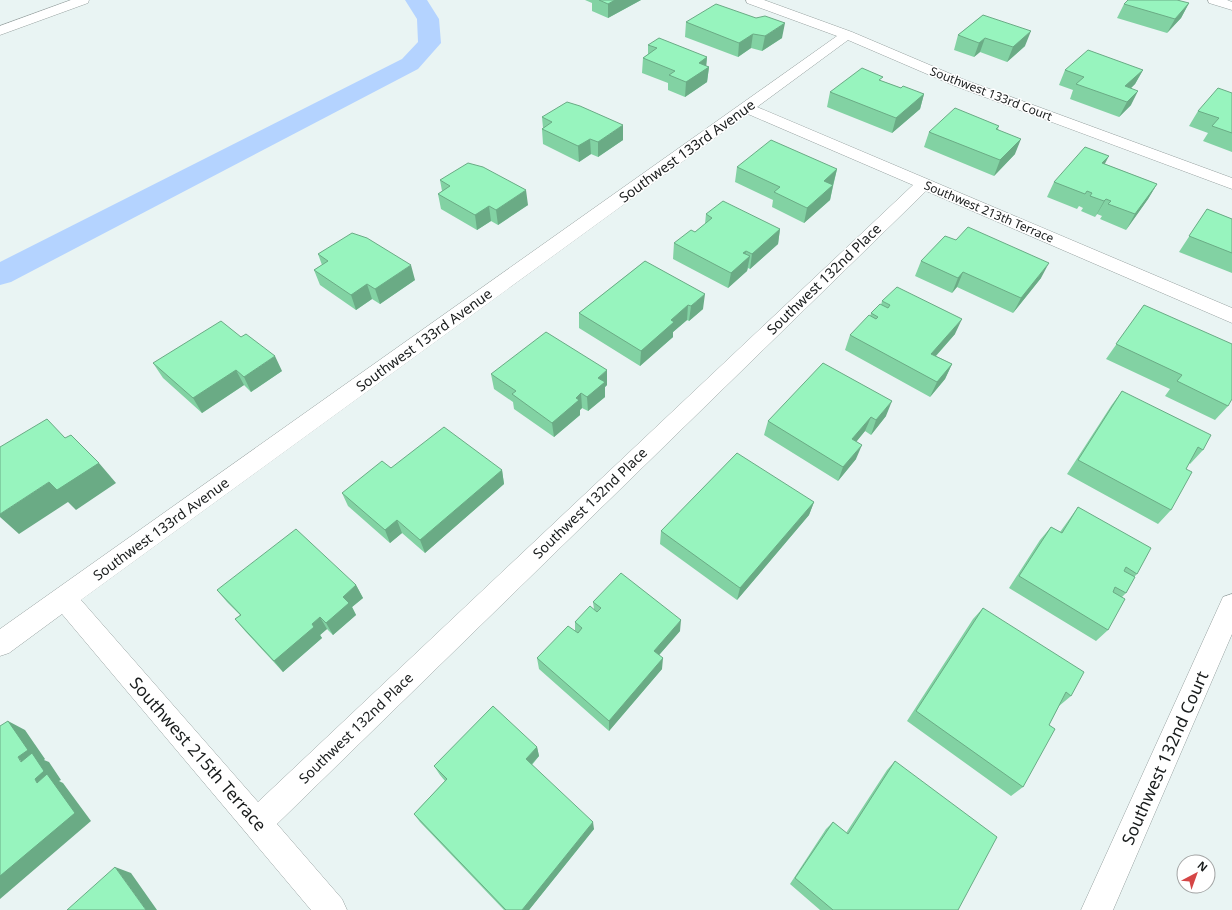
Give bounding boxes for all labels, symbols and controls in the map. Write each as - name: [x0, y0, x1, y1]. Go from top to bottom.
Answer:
- street label: Southwest 133rd Court: [928, 62, 1055, 125]
- street label: Southwest 133rd Avenue: [615, 95, 759, 206]
- street label: Southwest 213th Terrace: [922, 176, 1057, 247]
- street label: Southwest 132nd Place: [762, 219, 885, 338]
- street label: Southwest 133rd Avenue: [352, 284, 496, 395]
- street label: Southwest 132nd Place: [528, 443, 651, 562]
- street label: Southwest 133rd Avenue: [89, 473, 233, 584]
- street label: Southwest 132nd Court: [1116, 667, 1213, 848]
- street label: Southwest 132nd Place: [294, 668, 417, 787]
- street label: Southwest 215th Terrace: [125, 672, 272, 836]
- north arrow: [1176, 854, 1216, 894]
- text: N: [1195, 857, 1211, 875]

